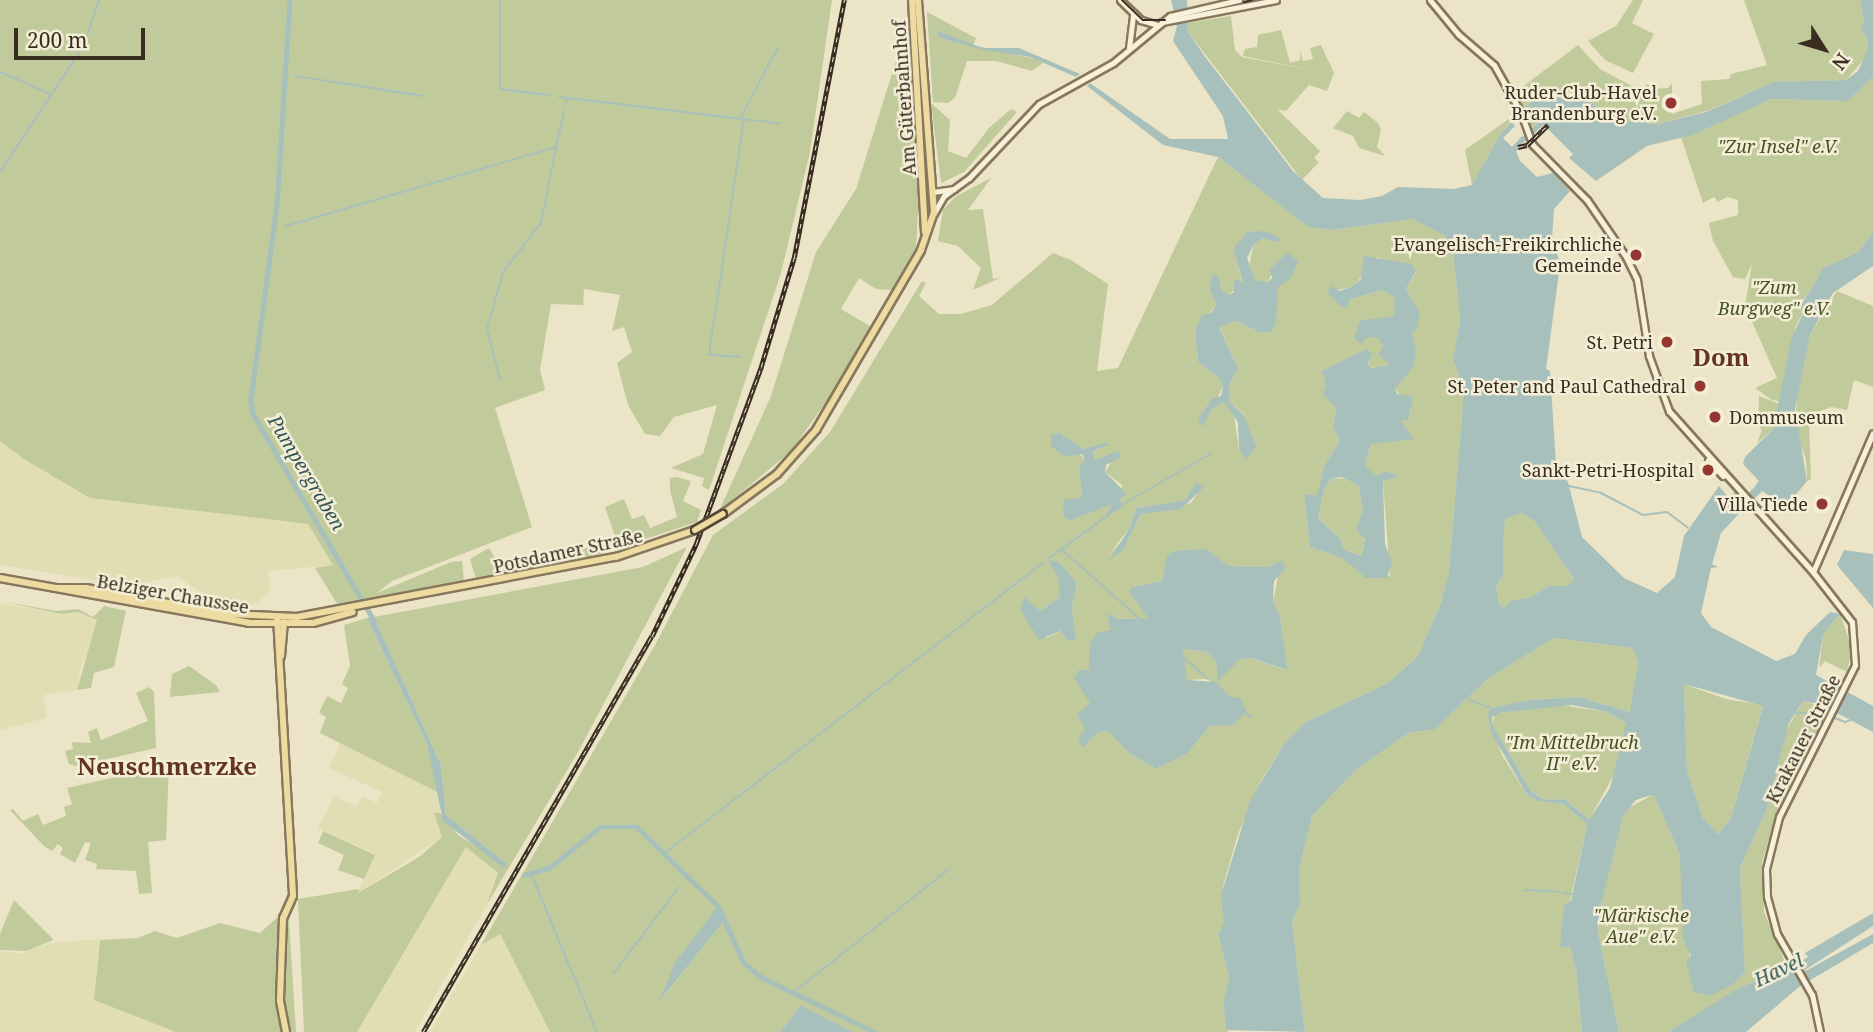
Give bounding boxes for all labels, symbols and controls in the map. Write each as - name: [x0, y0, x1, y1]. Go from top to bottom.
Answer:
- scale bar: [18, 14, 149, 58]
- north arrow: [1789, 14, 1859, 84]
- street label: Am Güterbahnhof: [888, 20, 920, 176]
- text: 200 m: [27, 26, 88, 54]
- text: N: [1826, 48, 1856, 75]
- place label: Ruder-Club-Havel Brandenburg e.V.: [1504, 82, 1657, 124]
- marker: Ruder-Club-Havel Brandenburg e.V.: [1663, 95, 1679, 111]
- park label: "Zur Insel" e.V.: [1718, 135, 1838, 157]
- place label: Evangelisch-Freikirchliche Gemeinde: [1393, 234, 1622, 276]
- marker: Evangelisch-Freikirchliche Gemeinde: [1628, 247, 1644, 263]
- park label: "Zum Burgweg" e.V.: [1718, 277, 1830, 320]
- place label: St. Petri: [1587, 331, 1653, 353]
- marker: St. Petri: [1659, 334, 1675, 350]
- district label: Dom: [1693, 343, 1749, 371]
- place label: St. Peter and Paul Cathedral: [1447, 375, 1686, 397]
- marker: St. Peter and Paul Cathedral: [1692, 378, 1708, 394]
- place label: Dommuseum: [1729, 406, 1844, 428]
- marker: Dommuseum: [1707, 409, 1723, 425]
- water label: Pumpergraben: [263, 411, 349, 535]
- place label: Sankt-Petri-Hospital: [1522, 459, 1694, 481]
- marker: Sankt-Petri-Hospital: [1700, 462, 1716, 478]
- place label: Villa Tiede: [1717, 493, 1808, 515]
- marker: Villa Tiede: [1814, 496, 1830, 512]
- street label: Potsdamer Straße: [491, 525, 645, 577]
- street label: Belziger Chaussee: [95, 570, 251, 618]
- street label: Krakauer Straße: [1761, 671, 1845, 807]
- park label: "Im Mittelbruch II" e.V.: [1505, 732, 1639, 774]
- district label: Neuschmerzke: [77, 752, 257, 780]
- park label: "Märkische Aue" e.V.: [1593, 905, 1689, 948]
- water label: Havel: [1751, 950, 1807, 992]

